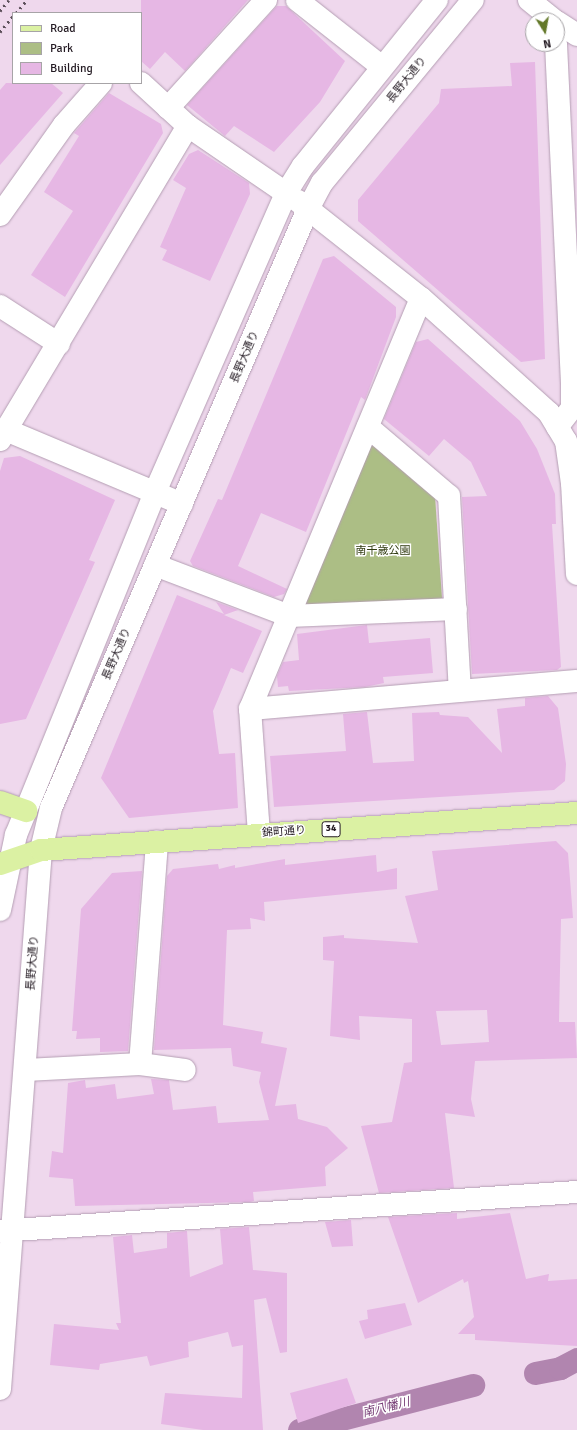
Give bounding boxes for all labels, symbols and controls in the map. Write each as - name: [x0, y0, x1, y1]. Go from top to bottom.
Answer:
- legend: [12, 12, 142, 84]
- north arrow: [525, 12, 565, 52]
- text: Road: [50, 21, 76, 36]
- text: N: [542, 36, 552, 50]
- text: Park: [50, 41, 73, 56]
- street label: 長野大通り: [385, 54, 429, 106]
- text: Building: [50, 61, 93, 76]
- street label: 長野大通り: [228, 329, 262, 385]
- park label: 南千歳公園: [356, 544, 410, 558]
- street label: 長野大通り: [100, 626, 134, 682]
- road number: 34: [321, 821, 341, 837]
- street label: 錦町通り: [262, 824, 306, 840]
- street label: 長野大通り: [24, 935, 42, 991]
- water label: 南八幡川: [361, 1395, 411, 1421]

